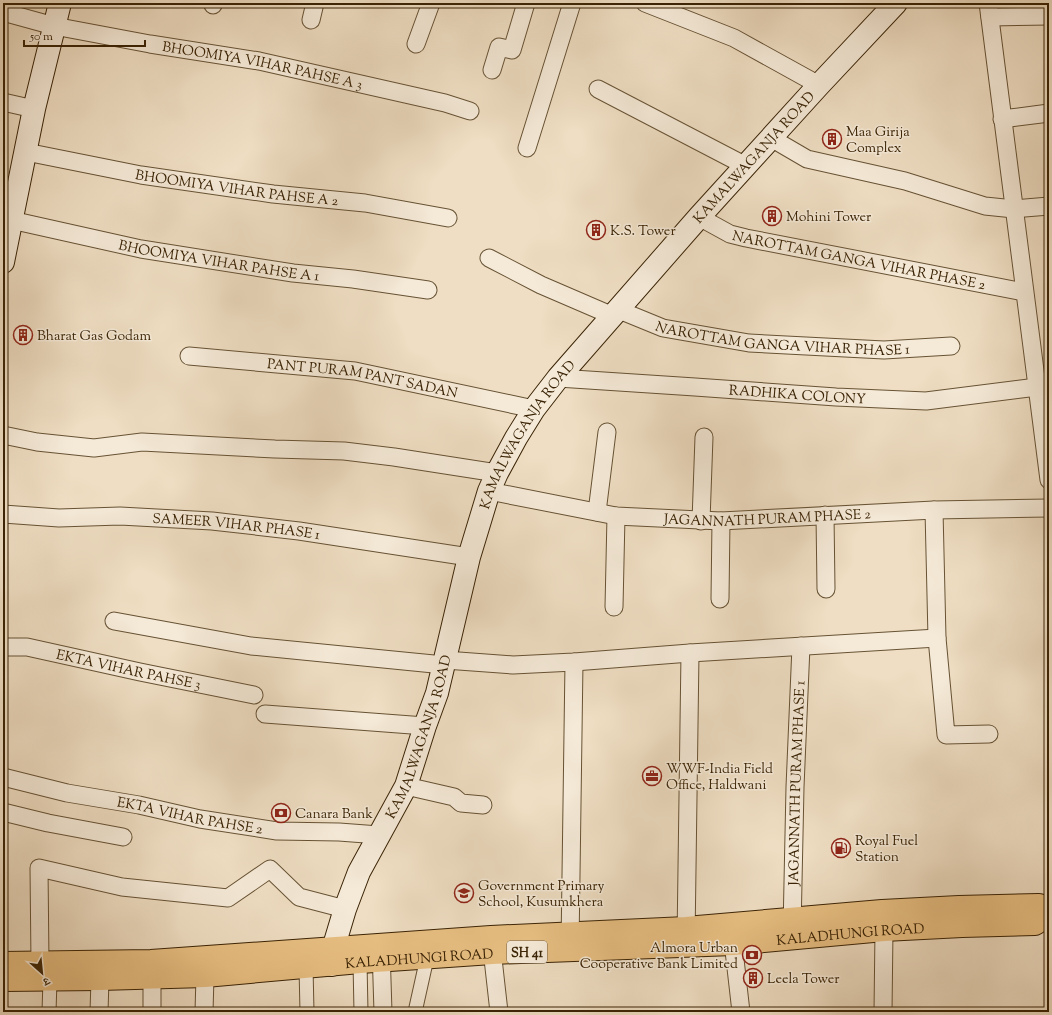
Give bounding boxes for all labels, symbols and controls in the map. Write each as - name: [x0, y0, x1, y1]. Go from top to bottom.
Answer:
- scale bar: [24, 22, 145, 48]
- text: 50 m: [29, 28, 53, 46]
- street label: BHOOMIYA VIHAR PAHSE A 3: [161, 38, 364, 96]
- street label: KAMALWAGANJA ROAD: [689, 88, 820, 229]
- place label: Maa Girija Complex: [846, 123, 910, 159]
- building icon: Maa Girija Complex: [821, 128, 843, 150]
- street label: BHOOMIYA VIHAR PAHSE A 2: [133, 166, 340, 212]
- building icon: Mohini Tower: [761, 205, 783, 227]
- place label: Mohini Tower: [786, 208, 872, 228]
- building icon: K.S. Tower: [585, 219, 607, 241]
- place label: K.S. Tower: [610, 222, 676, 242]
- street label: NAROTTAM GANGA VIHAR PHASE 2: [730, 227, 987, 296]
- street label: BHOOMIYA VIHAR PAHSE A 1: [116, 236, 320, 288]
- street label: NAROTTAM GANGA VIHAR PHASE 1: [652, 318, 911, 362]
- building icon: Bharat Gas Godam: [12, 324, 34, 346]
- place label: Bharat Gas Godam: [37, 327, 151, 347]
- street label: PANT PURAM PANT SADAN: [266, 355, 459, 404]
- street label: KAMALWAGANJA ROAD: [476, 357, 581, 512]
- street label: RADHIKA COLONY: [728, 381, 866, 410]
- street label: JAGANNATH PURAM PHASE 2: [662, 505, 872, 533]
- street label: SAMEER VIHAR PHASE 1: [152, 510, 321, 546]
- street label: EKTA VIHAR PAHSE 3: [54, 646, 203, 696]
- street label: KAMALWAGANJA ROAD: [382, 653, 458, 823]
- street label: JAGANNATH PURAM PHASE 1: [785, 680, 812, 887]
- place label: WWF-India Field Office, Haldwani: [666, 760, 773, 796]
- office icon: WWF-India Field Office, Haldwani: [641, 765, 663, 787]
- street label: EKTA VIHAR PAHSE 2: [115, 793, 264, 841]
- bank icon: Canara Bank: [270, 802, 292, 824]
- place label: Canara Bank: [295, 805, 373, 825]
- place label: Royal Fuel Station: [855, 832, 918, 868]
- fuel station icon: Royal Fuel Station: [830, 837, 852, 859]
- place label: Government Primary School, Kusumkhera: [478, 877, 605, 913]
- school or university icon: Government Primary School, Kusumkhera: [453, 882, 475, 904]
- street label: KALADHUNGI ROAD: [776, 920, 925, 952]
- place label: Almora Urban Cooperative Bank Limited: [580, 939, 738, 975]
- road number: SH 41: [507, 941, 547, 963]
- bank icon: Almora Urban Cooperative Bank Limited: [741, 944, 763, 966]
- street label: KALADHUNGI ROAD: [344, 945, 494, 975]
- north arrow: [22, 953, 62, 993]
- building icon: Leela Tower: [742, 967, 764, 989]
- place label: Leela Tower: [767, 970, 840, 990]
- text: उ: [39, 972, 53, 990]

